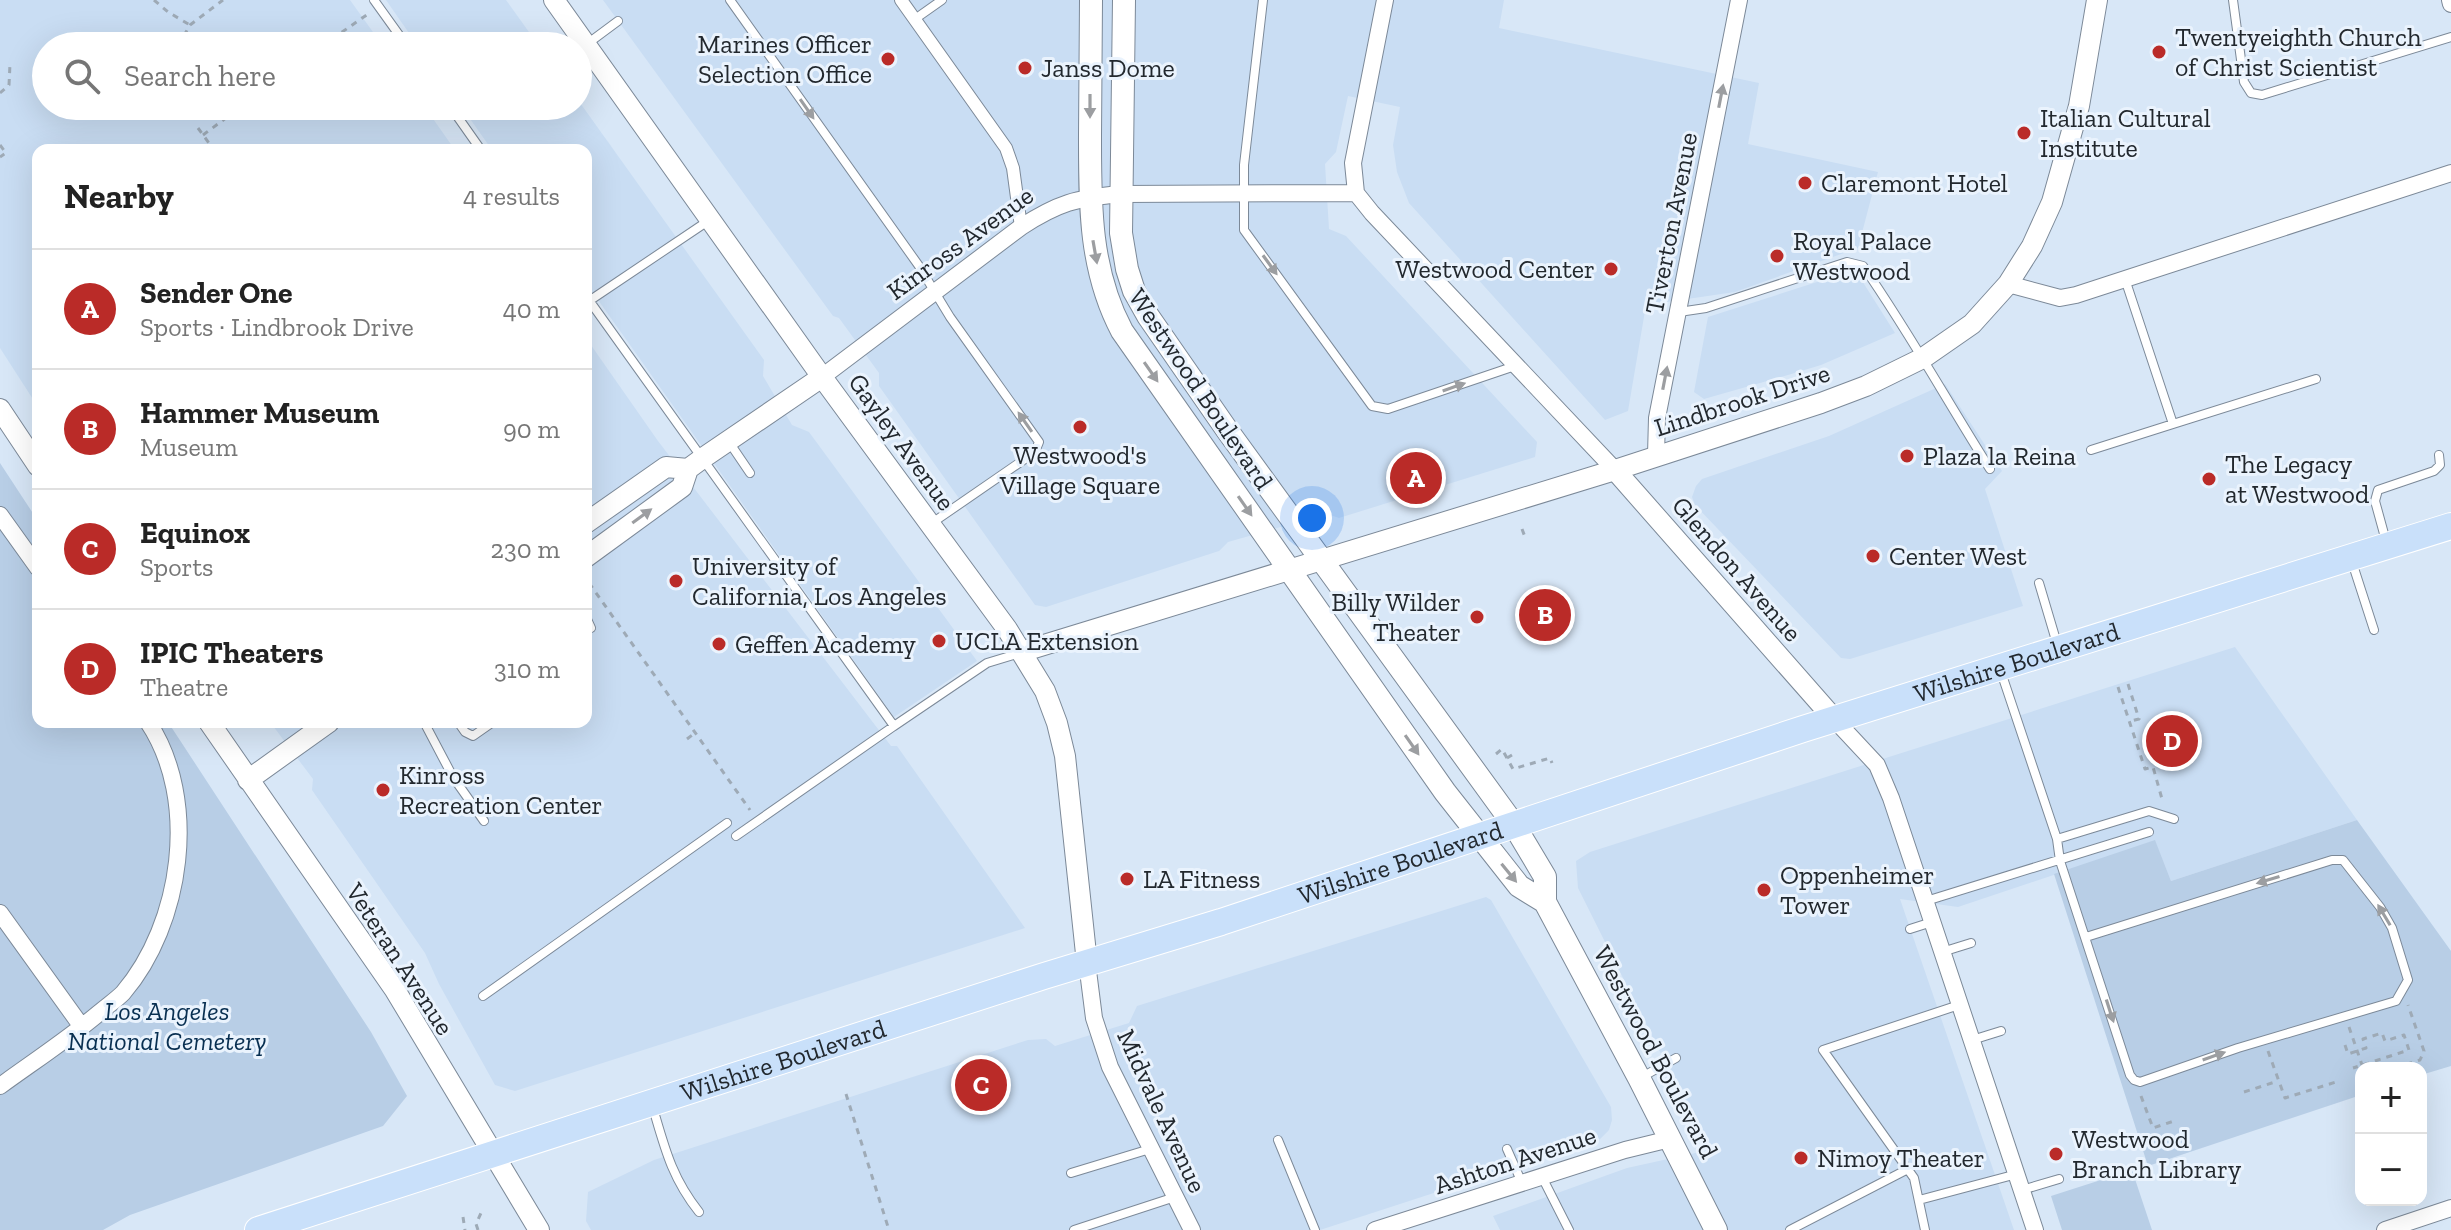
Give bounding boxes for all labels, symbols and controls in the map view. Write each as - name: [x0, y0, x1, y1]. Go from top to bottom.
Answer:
- place label: Twentyeighth Church of Christ Scientist: [2175, 21, 2422, 83]
- place label: Marines Officer Selection Office: [698, 28, 872, 90]
- search box: [32, 32, 592, 120]
- marker: Twentyeighth Church of Christ Scientist: [2150, 43, 2168, 61]
- marker: Marines Officer Selection Office: [879, 50, 897, 68]
- place label: Janss Dome: [1041, 52, 1175, 84]
- icon: search: [60, 54, 104, 98]
- text: Search here: [124, 58, 276, 94]
- marker: Janss Dome: [1016, 59, 1034, 77]
- one-way arrow: [1715, 83, 1727, 108]
- one-way arrow: [1084, 94, 1096, 119]
- one-way arrow: [799, 99, 814, 120]
- place label: Italian Cultural Institute: [2040, 102, 2211, 164]
- marker: Italian Cultural Institute: [2015, 124, 2033, 142]
- street label: Tiverton Avenue: [1638, 129, 1704, 317]
- place label: Claremont Hotel: [1821, 167, 2008, 199]
- marker: Claremont Hotel: [1796, 174, 1814, 192]
- text: Nearby: [64, 176, 174, 217]
- street label: Kinross Avenue: [880, 179, 1040, 307]
- text: 4 results: [463, 180, 560, 212]
- place label: Royal Palace Westwood: [1793, 225, 1931, 287]
- one-way arrow: [1089, 240, 1102, 265]
- marker: Royal Palace Westwood: [1768, 247, 1786, 265]
- place label: Westwood Center: [1395, 253, 1595, 285]
- one-way arrow: [1261, 255, 1277, 275]
- marker: Westwood Center: [1602, 260, 1620, 278]
- text: Sender One: [140, 275, 293, 311]
- street label: Westwood Boulevard: [1122, 282, 1280, 496]
- text: A: [81, 293, 99, 325]
- text: 40 m: [503, 293, 560, 325]
- text: Sports · Lindbrook Drive: [140, 311, 414, 343]
- street label: Lindbrook Drive: [1650, 357, 1834, 443]
- one-way arrow: [1143, 361, 1158, 382]
- one-way arrow: [1659, 365, 1671, 390]
- street label: Gayley Avenue: [842, 367, 962, 517]
- one-way arrow: [1442, 380, 1466, 392]
- text: Hammer Museum: [140, 395, 379, 431]
- one-way arrow: [1018, 412, 1033, 433]
- text: B: [82, 413, 98, 445]
- text: 90 m: [503, 413, 560, 445]
- marker: Westwood's Village Square: [1071, 418, 1089, 436]
- text: Museum: [140, 431, 238, 463]
- place label: Westwood's Village Square: [999, 439, 1160, 501]
- place label: Plaza la Reina: [1923, 440, 2076, 472]
- marker: Plaza la Reina: [1898, 447, 1916, 465]
- pin: A: [1390, 448, 1442, 508]
- place label: The Legacy at Westwood: [2225, 448, 2369, 510]
- marker: The Legacy at Westwood: [2200, 470, 2218, 488]
- street label: Glendon Avenue: [1665, 490, 1809, 648]
- one-way arrow: [1237, 496, 1252, 517]
- your location: [1292, 498, 1332, 538]
- one-way arrow: [631, 509, 652, 525]
- text: Equinox: [140, 515, 250, 551]
- text: C: [82, 533, 98, 565]
- text: 230 m: [491, 533, 560, 565]
- place label: Center West: [1889, 540, 2027, 572]
- marker: Center West: [1864, 547, 1882, 565]
- place label: University of California, Los Angeles: [692, 550, 947, 612]
- text: Sports: [140, 551, 213, 583]
- marker: University of California, Los Angeles: [667, 572, 685, 590]
- pin: B: [1519, 585, 1571, 645]
- place label: Billy Wilder Theater: [1331, 586, 1461, 648]
- marker: Billy Wilder Theater: [1468, 608, 1486, 626]
- street label: Wilshire Boulevard: [1910, 615, 2123, 709]
- place label: UCLA Extension: [955, 625, 1139, 657]
- place label: Geffen Academy: [735, 628, 917, 660]
- marker: UCLA Extension: [930, 632, 948, 650]
- text: IPIC Theaters: [140, 635, 324, 671]
- marker: Geffen Academy: [710, 635, 728, 653]
- text: D: [81, 653, 99, 685]
- text: 310 m: [494, 653, 560, 685]
- text: Theatre: [140, 671, 228, 703]
- pin: D: [2146, 711, 2198, 771]
- one-way arrow: [1404, 734, 1419, 755]
- place label: Kinross Recreation Center: [399, 759, 602, 821]
- marker: Kinross Recreation Center: [374, 781, 392, 799]
- street label: Wilshire Boulevard: [1294, 814, 1507, 911]
- place label: Oppenheimer Tower: [1780, 859, 1934, 921]
- one-way arrow: [1500, 862, 1517, 883]
- place label: LA Fitness: [1143, 863, 1260, 895]
- marker: LA Fitness: [1118, 870, 1136, 888]
- one-way arrow: [2255, 874, 2279, 887]
- street label: Veteran Avenue: [338, 876, 461, 1041]
- marker: Oppenheimer Tower: [1755, 881, 1773, 899]
- one-way arrow: [2377, 904, 2391, 926]
- street label: Westwood Boulevard: [1586, 940, 1726, 1164]
- park label: Los Angeles National Cemetery: [68, 995, 266, 1057]
- one-way arrow: [2104, 999, 2117, 1023]
- street label: Wilshire Boulevard: [677, 1012, 890, 1108]
- street label: Midvale Avenue: [1110, 1024, 1214, 1198]
- one-way arrow: [2202, 1050, 2226, 1062]
- pin: C: [955, 1055, 1007, 1115]
- map controls: [2355, 1062, 2427, 1206]
- button: +: [2355, 1062, 2427, 1134]
- street label: Ashton Avenue: [1430, 1119, 1600, 1201]
- place label: Westwood Branch Library: [2072, 1123, 2242, 1185]
- button: −: [2355, 1134, 2427, 1206]
- place label: Nimoy Theater: [1817, 1142, 1985, 1174]
- marker: Westwood Branch Library: [2047, 1145, 2065, 1163]
- marker: Nimoy Theater: [1792, 1149, 1810, 1167]

